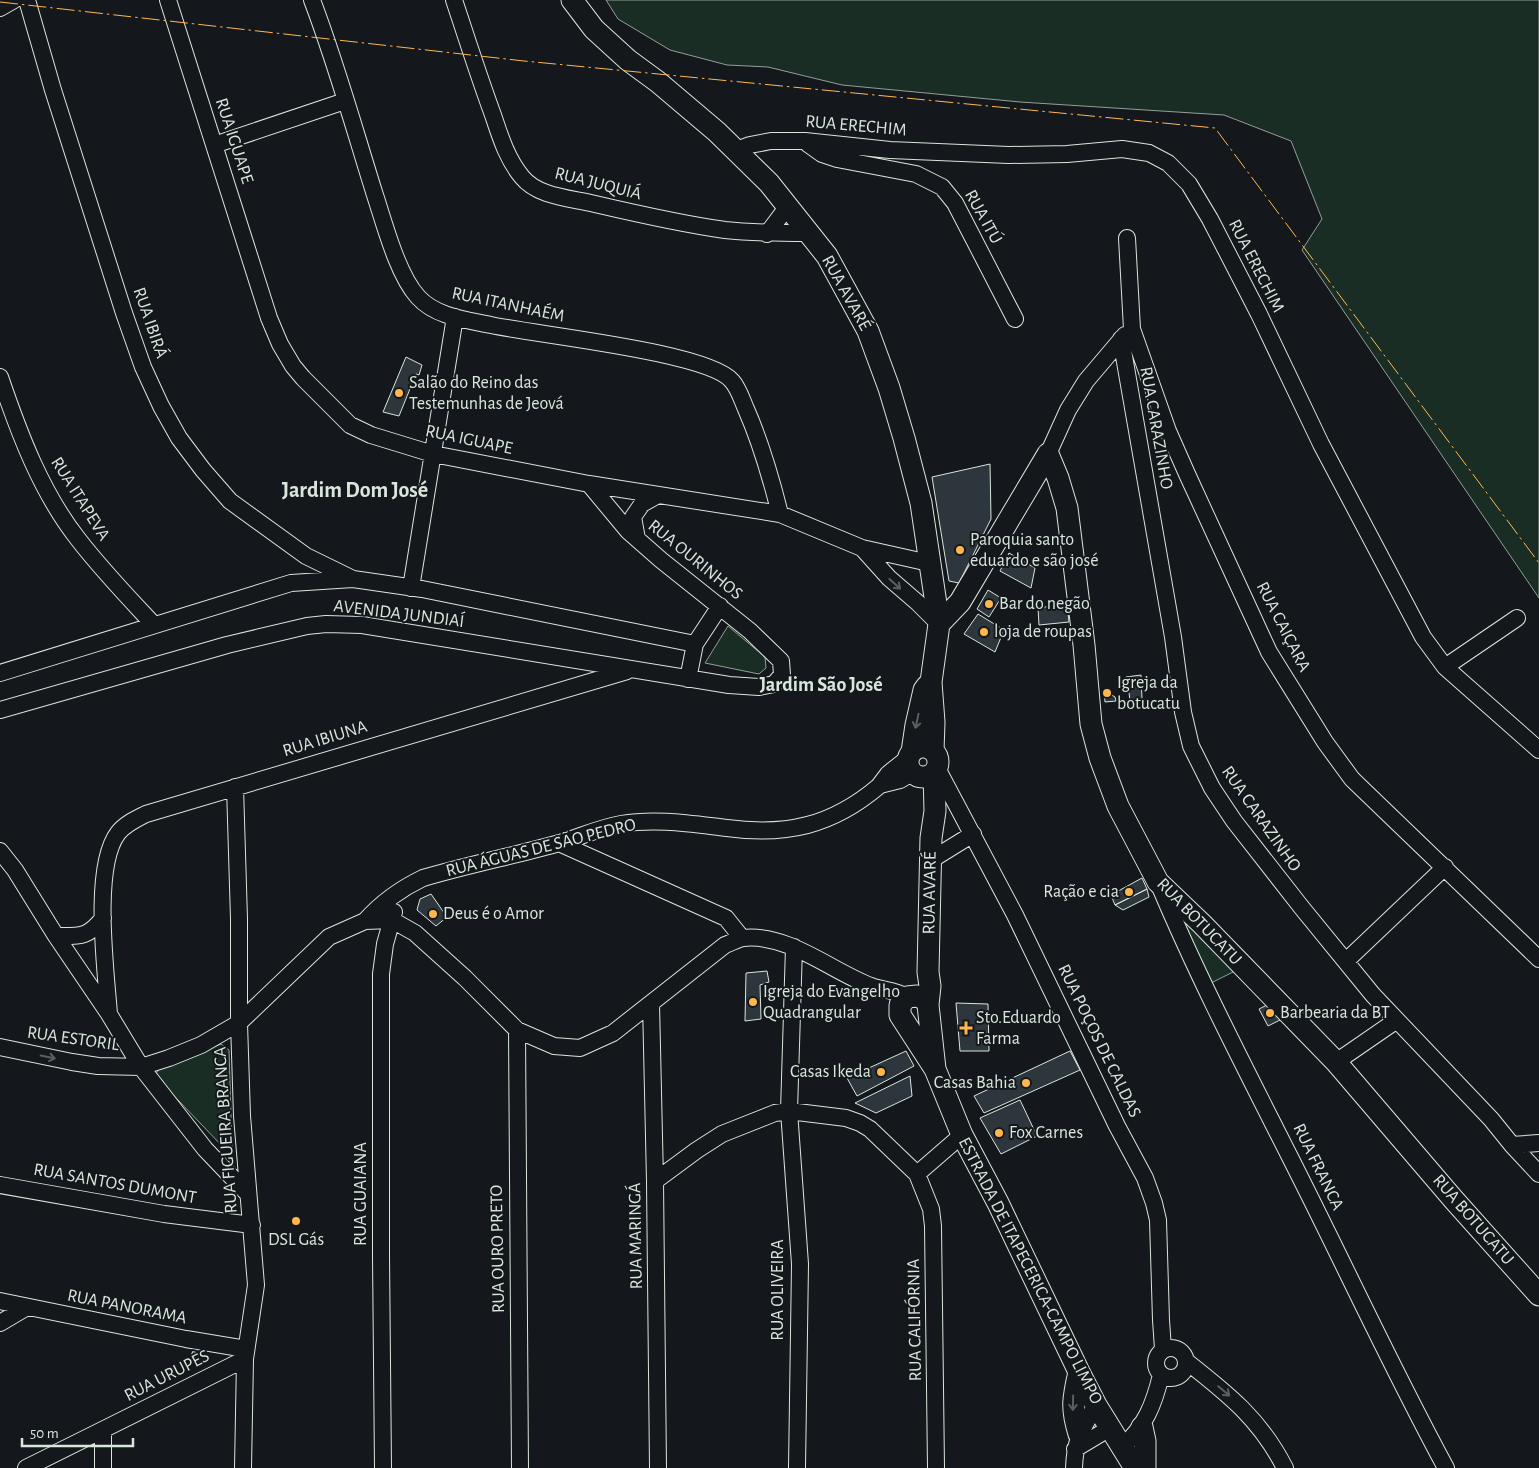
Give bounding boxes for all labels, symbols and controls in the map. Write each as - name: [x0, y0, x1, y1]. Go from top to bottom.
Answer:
- street label: RUA IGUAPE: [212, 96, 256, 186]
- street label: RUA ERECHIM: [805, 113, 907, 139]
- street label: RUA JUQUIÁ: [553, 162, 645, 204]
- street label: RUA ITÚ: [961, 186, 1008, 247]
- street label: RUA ERECHIM: [1225, 217, 1287, 315]
- street label: RUA AVARÉ: [818, 251, 877, 334]
- street label: RUA ITANHAÉM: [450, 281, 567, 326]
- street label: RUA IBIRÁ: [129, 284, 174, 361]
- street label: RUA CARAZINHO: [1136, 365, 1176, 491]
- place label: Salão do Reino das Testemunhas de Jeová: [409, 374, 564, 413]
- marker: Salão do Reino das Testemunhas de Jeová: [393, 387, 405, 399]
- street label: RUA IGUAPE: [424, 422, 515, 458]
- street label: RUA ITAPEVA: [47, 454, 113, 545]
- district label: Jardim Dom José: [282, 479, 428, 501]
- street label: RUA OURINHOS: [644, 517, 746, 603]
- place label: Paroquia santo eduardo e são josé: [970, 531, 1098, 570]
- marker: Paroquia santo eduardo e são josé: [954, 544, 966, 556]
- one-way arrow: [889, 578, 902, 590]
- street label: RUA CAIÇARA: [1253, 579, 1314, 675]
- street label: AVENIDA JUNDIAÍ: [333, 594, 466, 631]
- place label: Bar do negão: [999, 595, 1090, 613]
- marker: Bar do negão: [983, 598, 995, 610]
- place label: loja de roupas: [994, 623, 1092, 641]
- marker: loja de roupas: [978, 626, 990, 638]
- place label: Igreja da botucatu: [1117, 674, 1180, 713]
- district label: Jardim São José: [759, 675, 883, 695]
- marker: Igreja da botucatu: [1101, 687, 1113, 699]
- one-way arrow: [912, 712, 921, 728]
- street label: RUA IBIUNA: [281, 717, 370, 760]
- street label: RUA CARAZINHO: [1218, 763, 1304, 875]
- street label: RUA ÁGUAS DE SÃO PEDRO: [444, 813, 638, 880]
- street label: RUA AVARÉ: [917, 851, 940, 935]
- street label: RUA BOTUCATU: [1153, 875, 1245, 969]
- place label: Ração e cia: [1043, 883, 1119, 901]
- marker: Ração e cia: [1123, 886, 1135, 898]
- place label: Deus é o Amor: [443, 905, 544, 923]
- marker: Deus é o Amor: [427, 908, 439, 920]
- street label: RUA POÇOS DE CALDAS: [1054, 962, 1144, 1120]
- place label: Igreja do Evangelho Quadrangular: [763, 983, 900, 1022]
- marker: Igreja do Evangelho Quadrangular: [747, 996, 759, 1008]
- place label: Barbearia da BT: [1280, 1004, 1390, 1022]
- marker: Barbearia da BT: [1264, 1007, 1276, 1019]
- place label: Sto.Eduardo Farma: [976, 1009, 1061, 1048]
- marker: Sto.Eduardo Farma: [960, 1022, 972, 1034]
- street label: RUA ESTORIL: [26, 1024, 121, 1054]
- street label: RUA FIGUEIRA BRANCA: [211, 1045, 241, 1214]
- one-way arrow: [39, 1053, 55, 1062]
- place label: Casas Ikeda: [790, 1063, 871, 1081]
- marker: Casas Ikeda: [875, 1066, 887, 1078]
- place label: Casas Bahia: [934, 1074, 1016, 1092]
- marker: Casas Bahia: [1020, 1077, 1032, 1089]
- street label: RUA FRANCA: [1289, 1121, 1347, 1214]
- place label: Fox Carnes: [1009, 1124, 1083, 1142]
- marker: Fox Carnes: [993, 1127, 1005, 1139]
- street label: ESTRADA DE ITAPECERICA-CAMPO LIMPO: [955, 1135, 1105, 1407]
- street label: RUA GUAIANA: [352, 1141, 370, 1246]
- street label: RUA SANTOS DUMONT: [32, 1161, 198, 1207]
- street label: RUA BOTUCATU: [1429, 1171, 1517, 1269]
- street label: RUA MARINGÁ: [623, 1182, 646, 1290]
- street label: RUA OURO PRETO: [488, 1185, 508, 1313]
- marker: DSL Gás: [290, 1215, 302, 1227]
- place label: DSL Gás: [268, 1231, 324, 1249]
- street label: RUA OLIVEIRA: [769, 1239, 787, 1341]
- street label: RUA CALIFÓRNIA: [902, 1258, 925, 1382]
- street label: RUA PANORAMA: [66, 1287, 189, 1328]
- street label: RUA URUPÊS: [120, 1344, 212, 1405]
- one-way arrow: [1218, 1385, 1231, 1397]
- one-way arrow: [1069, 1395, 1078, 1411]
- scale bar: [22, 1416, 134, 1448]
- text: 50 m: [30, 1426, 59, 1441]

